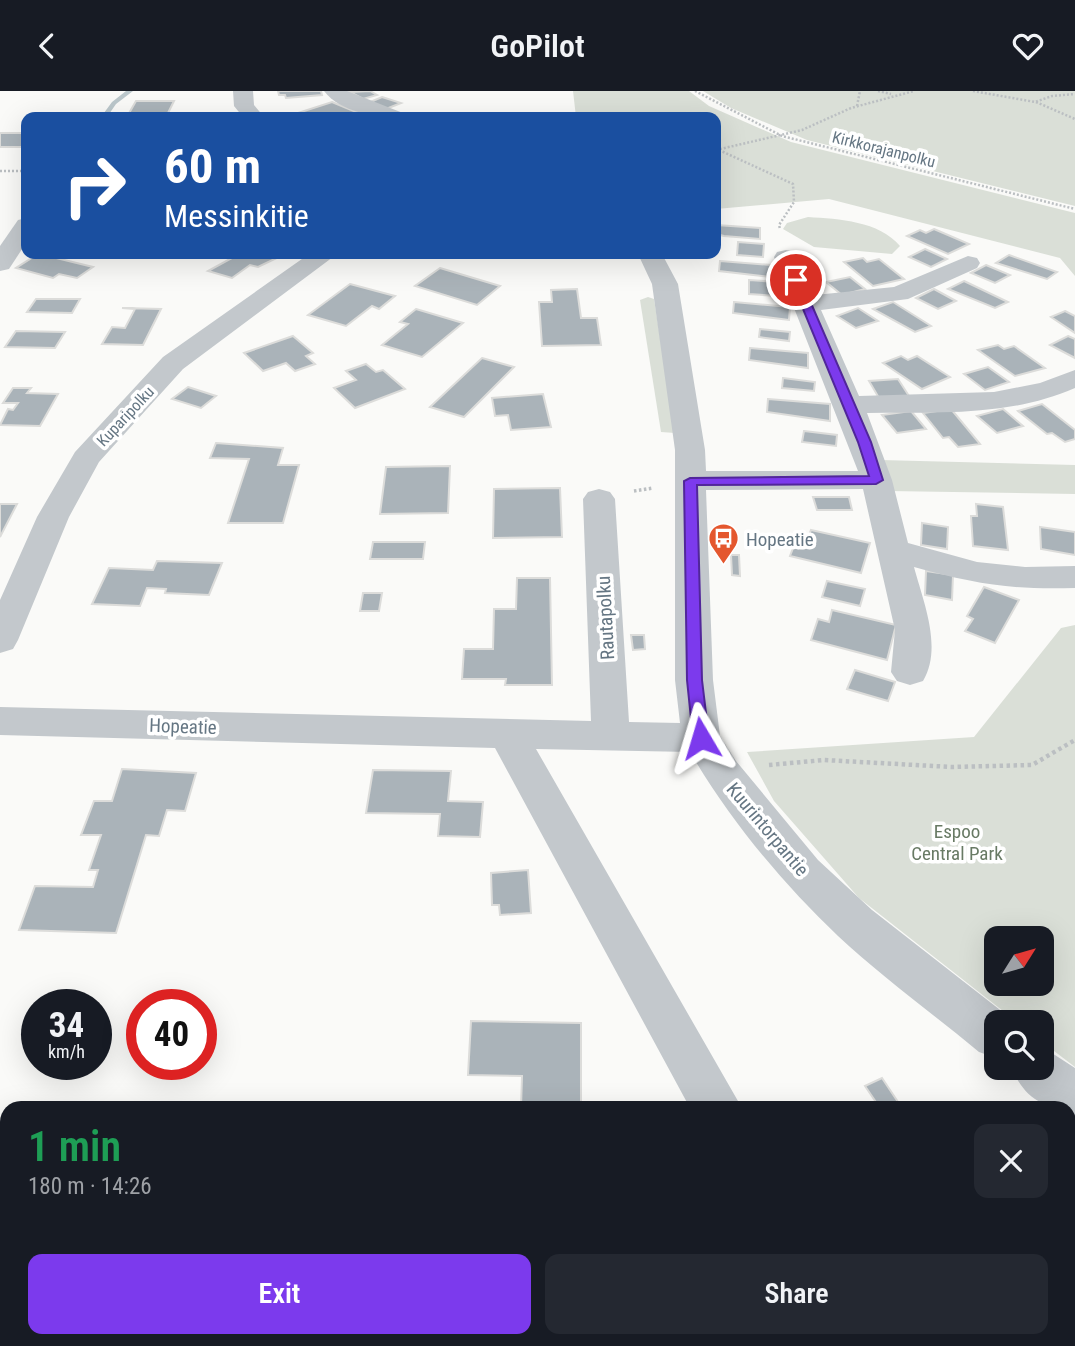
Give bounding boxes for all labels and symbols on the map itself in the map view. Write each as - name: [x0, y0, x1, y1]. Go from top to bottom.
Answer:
- street label: Kirkkorajanpolku: [830, 128, 937, 171]
- pin: [766, 250, 826, 310]
- street label: Kuparipolku: [93, 382, 158, 450]
- bus stop icon: Hopeatie: [706, 522, 740, 566]
- place label: Hopeatie: [746, 528, 814, 551]
- street label: Rautapolku: [592, 575, 619, 661]
- position arrow: [664, 701, 738, 775]
- street label: Hopeatie: [149, 714, 217, 739]
- street label: Kuurintorpantie: [722, 778, 814, 881]
- park label: Espoo Central Park: [911, 820, 1003, 865]
- north arrow: [984, 926, 1054, 996]
- speed limit sign: 40: [126, 989, 217, 1080]

